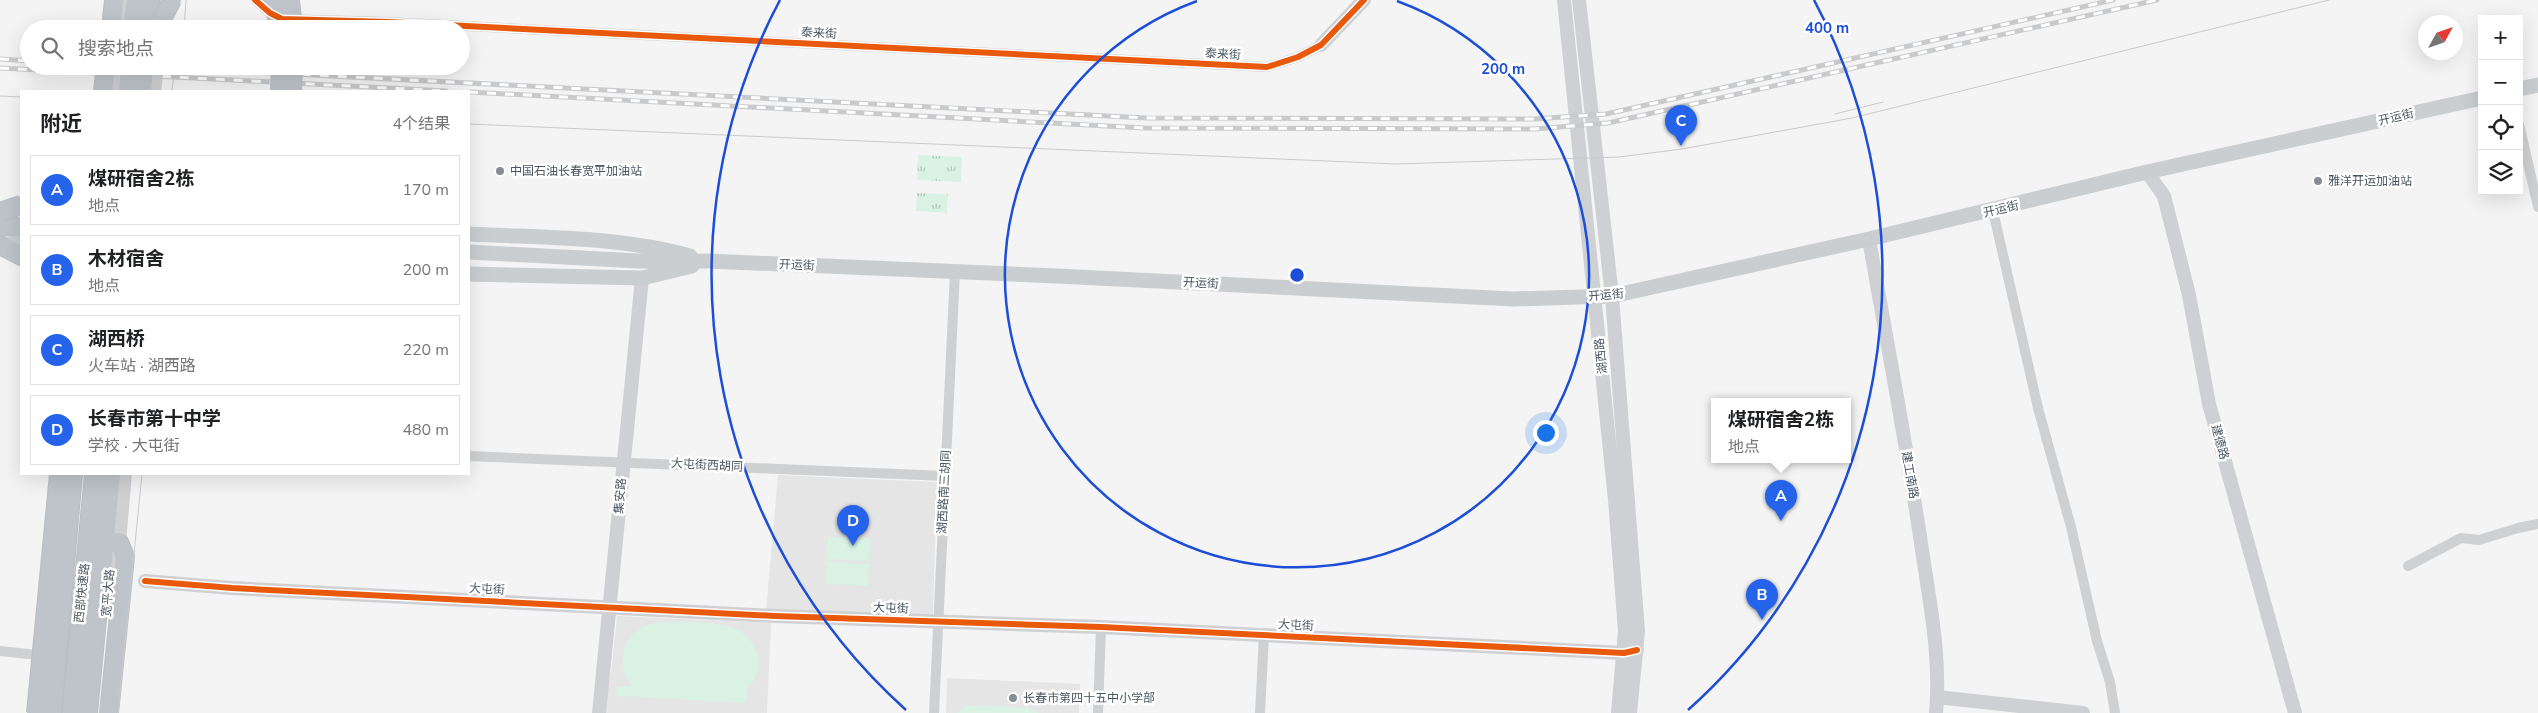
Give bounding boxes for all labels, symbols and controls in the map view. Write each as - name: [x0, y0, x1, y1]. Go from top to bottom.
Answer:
- north arrow: [2418, 15, 2463, 60]
- map controls: [2478, 15, 2523, 195]
- button: +: [2478, 15, 2523, 60]
- text: 400 m: [1805, 18, 1849, 38]
- search box: [20, 20, 470, 75]
- street label: 泰来街: [801, 24, 837, 42]
- icon: search: [38, 34, 66, 62]
- text: 搜索地点: [78, 36, 154, 62]
- street label: 泰来街: [1205, 45, 1241, 63]
- text: 200 m: [1481, 59, 1525, 79]
- button: −: [2478, 60, 2523, 105]
- pin: C: [1665, 105, 1697, 146]
- street label: 开运街: [2377, 105, 2415, 129]
- button: locate: [2478, 105, 2523, 150]
- text: 附近: [40, 110, 82, 138]
- text: 4个结果: [392, 113, 450, 135]
- button: layers: [2478, 150, 2523, 195]
- place label: 中国石油长春宽平加油站: [510, 163, 642, 179]
- marker: 中国石油长春宽平加油站: [494, 165, 506, 177]
- text: 煤研宿舍2栋: [88, 166, 194, 192]
- place label: 雅洋开运加油站: [2328, 173, 2412, 189]
- marker: 雅洋开运加油站: [2312, 175, 2324, 187]
- text: A: [51, 179, 63, 201]
- text: 170 m: [402, 179, 449, 201]
- text: 地点: [88, 195, 120, 217]
- street label: 开运街: [1982, 197, 2020, 221]
- text: 木材宿舍: [88, 246, 164, 272]
- street label: 开运街: [779, 256, 815, 274]
- text: B: [51, 259, 63, 281]
- text: 200 m: [402, 259, 449, 281]
- centre of rings: [1288, 266, 1306, 284]
- street label: 开运街: [1183, 274, 1219, 292]
- text: 地点: [88, 275, 120, 297]
- street label: 开运街: [1587, 285, 1625, 305]
- text: 湖西桥: [88, 326, 145, 352]
- street label: 湖西路: [1591, 337, 1611, 375]
- text: C: [52, 339, 62, 361]
- text: 220 m: [402, 339, 449, 361]
- text: 火车站 · 湖西路: [88, 355, 196, 377]
- popup: [1711, 398, 1851, 463]
- text: 长春市第十中学: [88, 406, 221, 432]
- text: 煤研宿舍2栋: [1728, 407, 1834, 433]
- text: D: [51, 419, 63, 441]
- text: 480 m: [402, 419, 449, 441]
- your location: [1533, 420, 1559, 446]
- street label: 建德路: [2208, 423, 2232, 461]
- text: 学校 · 大屯街: [88, 435, 180, 457]
- text: 地点: [1728, 436, 1760, 458]
- street label: 湖西路南三胡同: [934, 450, 954, 534]
- street label: 建工南路: [1898, 450, 1922, 500]
- street label: 大屯街西胡同: [671, 455, 743, 475]
- street label: 集安路: [610, 477, 630, 515]
- pin: A: [1765, 480, 1797, 521]
- pin: D: [837, 505, 869, 546]
- street label: 西部快速路: [71, 562, 93, 624]
- street label: 宽平大路: [98, 568, 118, 618]
- pin: B: [1746, 579, 1778, 620]
- street label: 大屯街: [469, 580, 505, 598]
- street label: 大屯街: [873, 599, 909, 617]
- street label: 大屯街: [1278, 616, 1314, 634]
- place label: 长春市第四十五中小学部: [1023, 690, 1155, 706]
- marker: 长春市第四十五中小学部: [1007, 692, 1019, 704]

